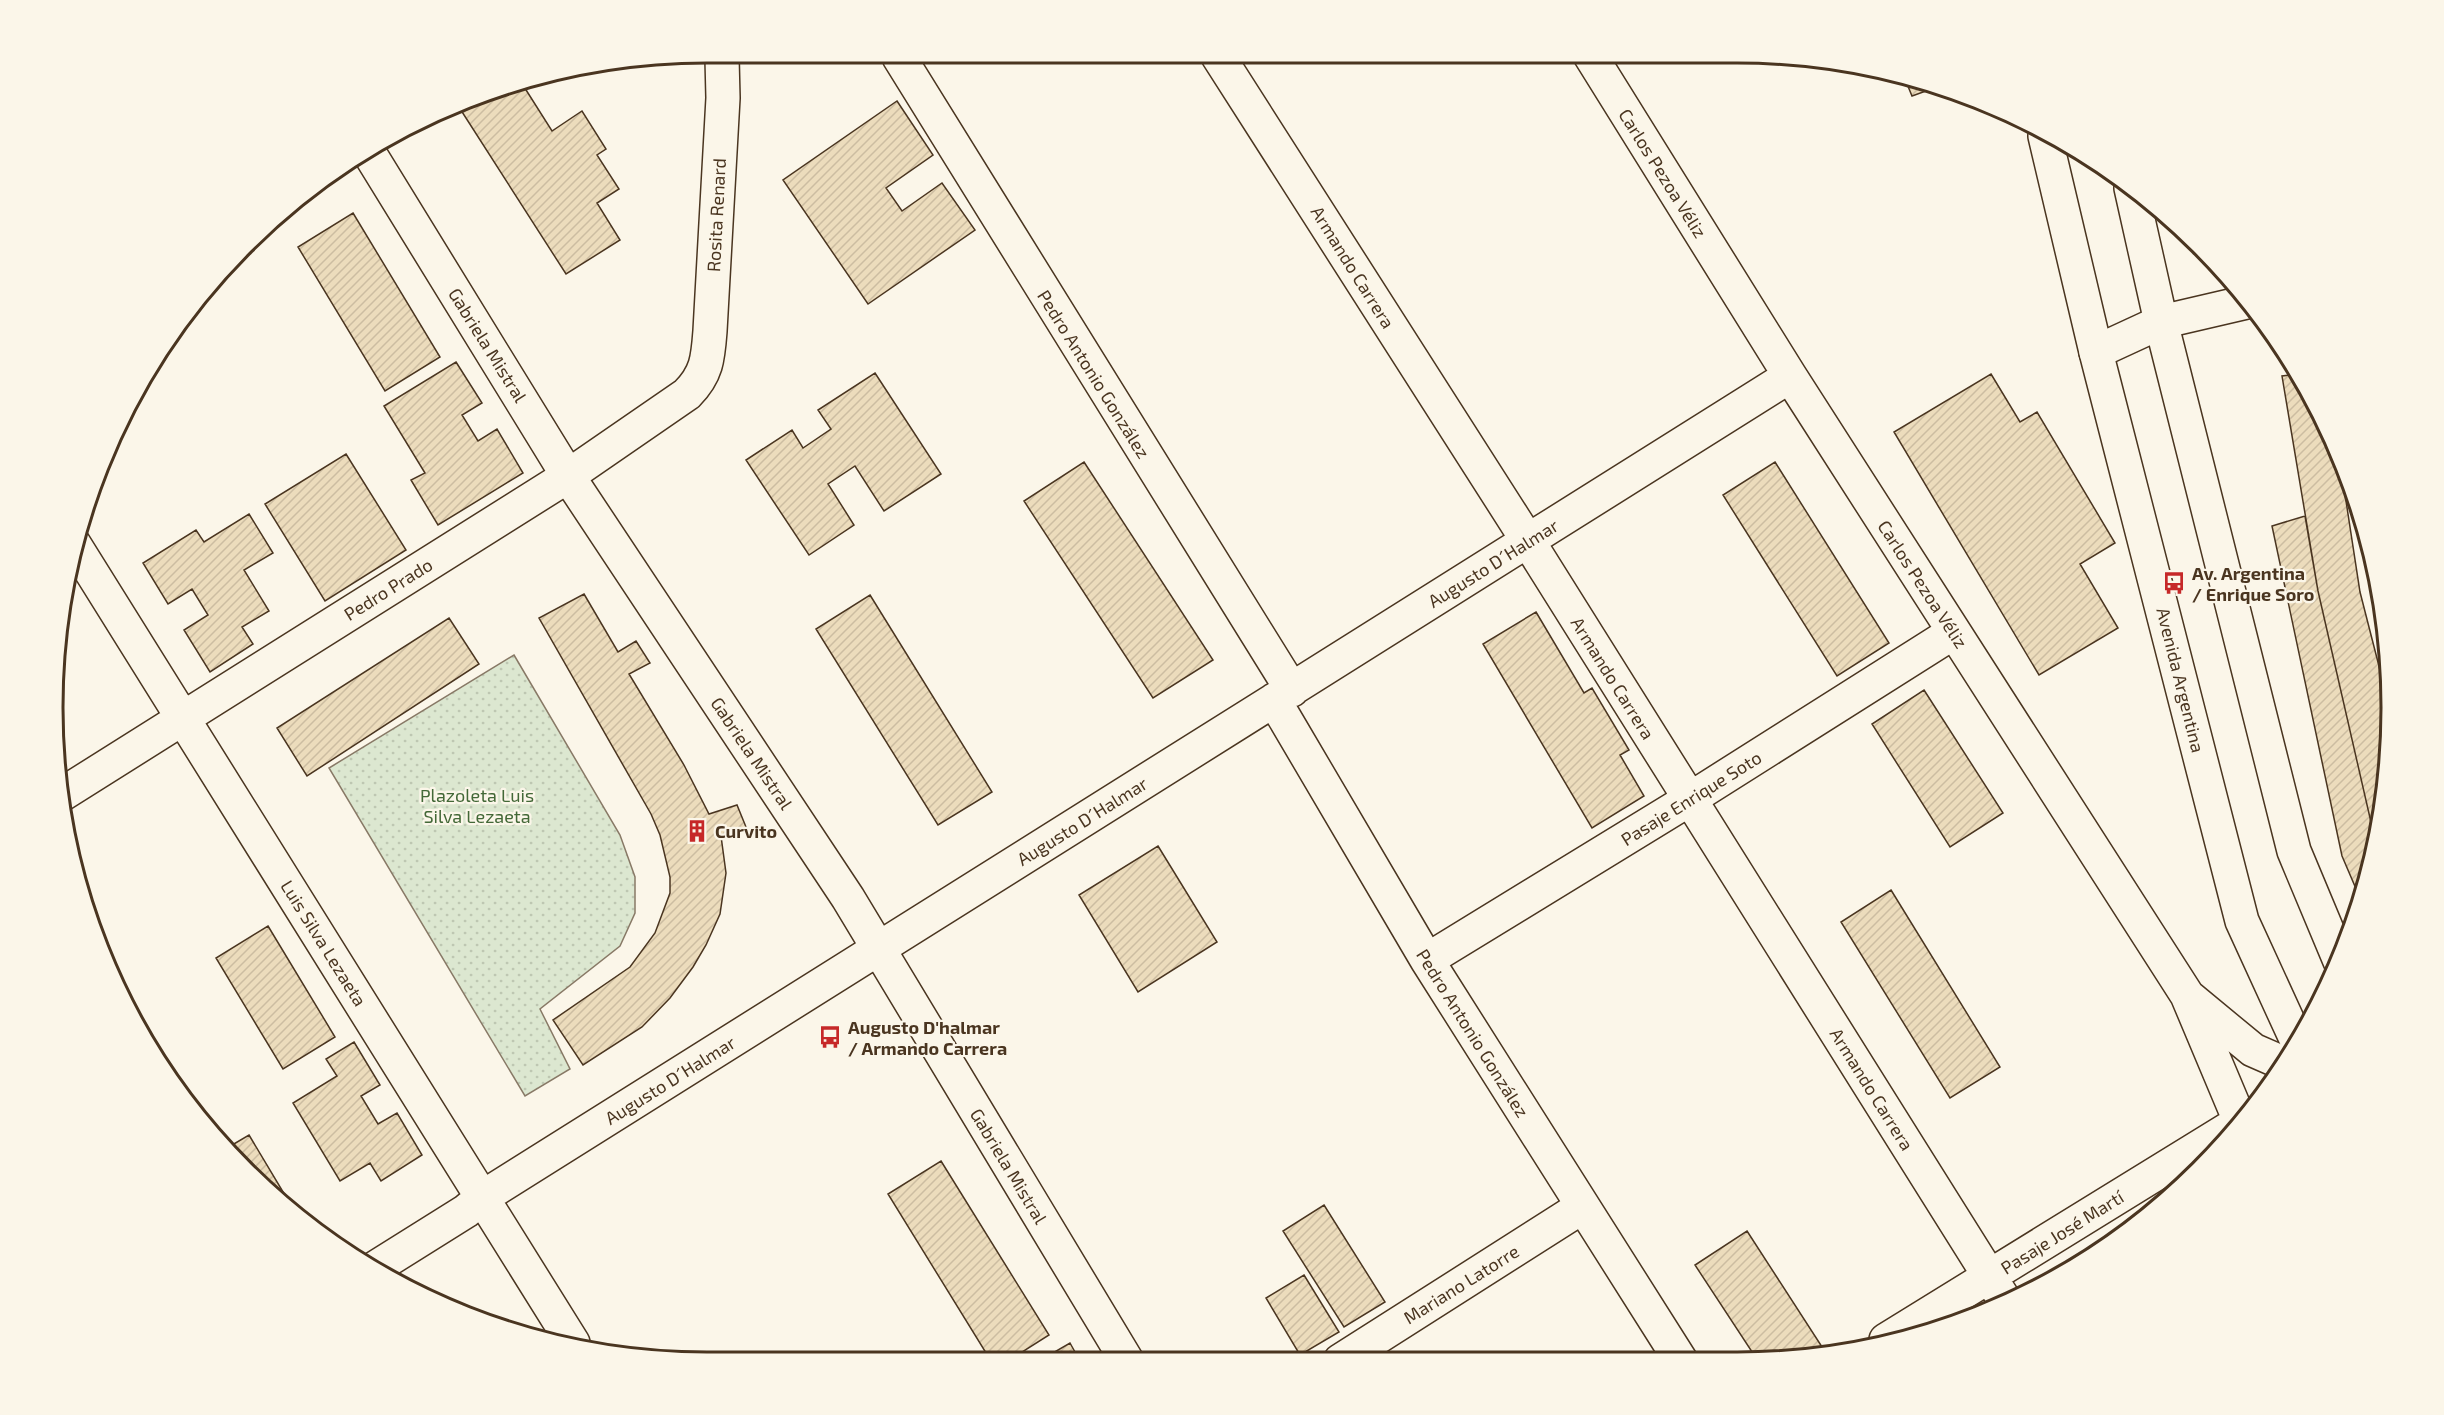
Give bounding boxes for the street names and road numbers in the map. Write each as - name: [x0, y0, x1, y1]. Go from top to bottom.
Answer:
- street label: Carlos Pezoa Véliz: [1614, 104, 1712, 242]
- street label: Rosita Renard: [702, 157, 730, 273]
- street label: Armando Carrera: [1307, 202, 1399, 332]
- street label: Gabriela Mistral: [444, 284, 532, 407]
- street label: Pedro Antonio González: [1033, 286, 1155, 462]
- street label: Augusto D´Halmar: [1424, 514, 1562, 612]
- street label: Carlos Pezoa Véliz: [1873, 516, 1973, 652]
- street label: Pedro Prado: [340, 553, 436, 625]
- street label: Avenida Argentina: [2152, 605, 2210, 755]
- street label: Armando Carrera: [1567, 613, 1659, 743]
- street label: Gabriela Mistral: [706, 693, 798, 814]
- street label: Pasaje Enrique Soto: [1617, 746, 1765, 850]
- street label: Augusto D´Halmar: [1013, 772, 1151, 870]
- street label: Luis Silva Lezaeta: [276, 876, 372, 1010]
- street label: Pedro Antonio González: [1412, 945, 1534, 1121]
- street label: Armando Carrera: [1826, 1024, 1918, 1154]
- street label: Augusto D´Halmar: [601, 1031, 739, 1129]
- street label: Gabriela Mistral: [966, 1104, 1052, 1228]
- street label: Pasaje José Martí: [1997, 1185, 2128, 1279]
- street label: Mariano Latorre: [1399, 1240, 1523, 1328]

